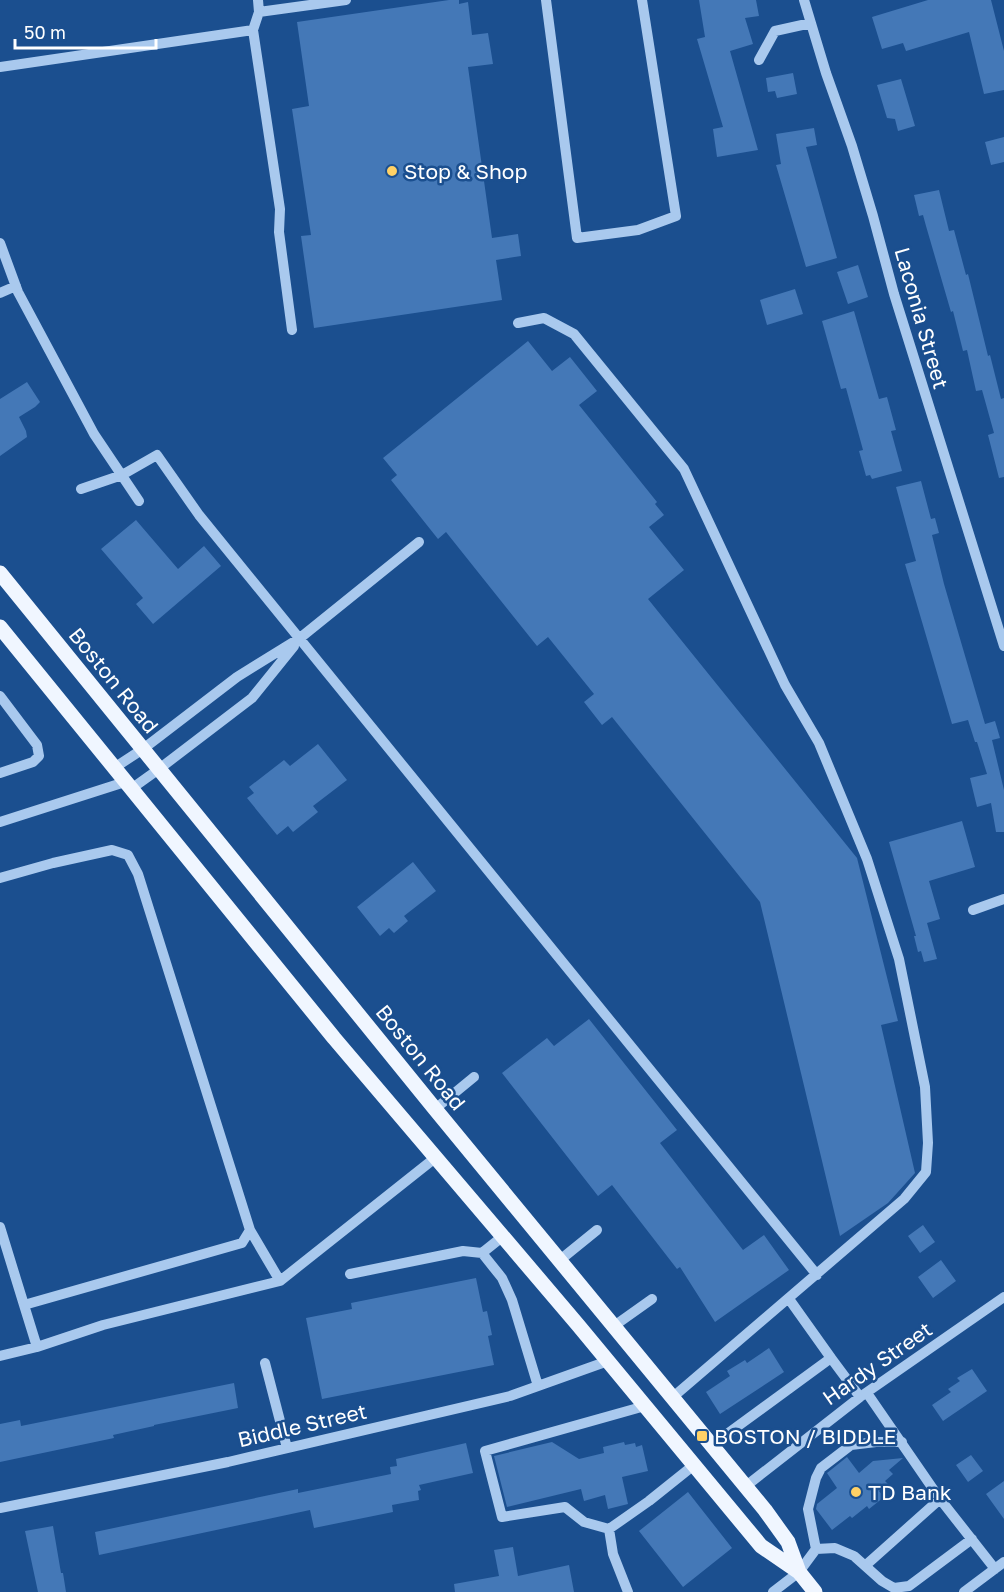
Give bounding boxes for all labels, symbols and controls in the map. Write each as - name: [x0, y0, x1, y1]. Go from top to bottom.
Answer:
- scale bar: [15, 12, 156, 50]
- text: 50 m: [24, 21, 66, 43]
- place label: Stop & Shop: [404, 158, 527, 184]
- marker: Stop & Shop: [385, 164, 399, 178]
- street label: Laconia Street: [889, 244, 955, 392]
- street label: Boston Road: [63, 622, 165, 738]
- street label: Boston Road: [370, 999, 472, 1115]
- street label: Hardy Street: [817, 1316, 937, 1410]
- street label: Biddle Street: [235, 1398, 369, 1452]
- place label: BOSTON / BIDDLE: [714, 1423, 896, 1449]
- marker: BOSTON / BIDDLE: [695, 1429, 709, 1443]
- place label: TD Bank: [868, 1479, 952, 1505]
- marker: TD Bank: [849, 1485, 863, 1499]

